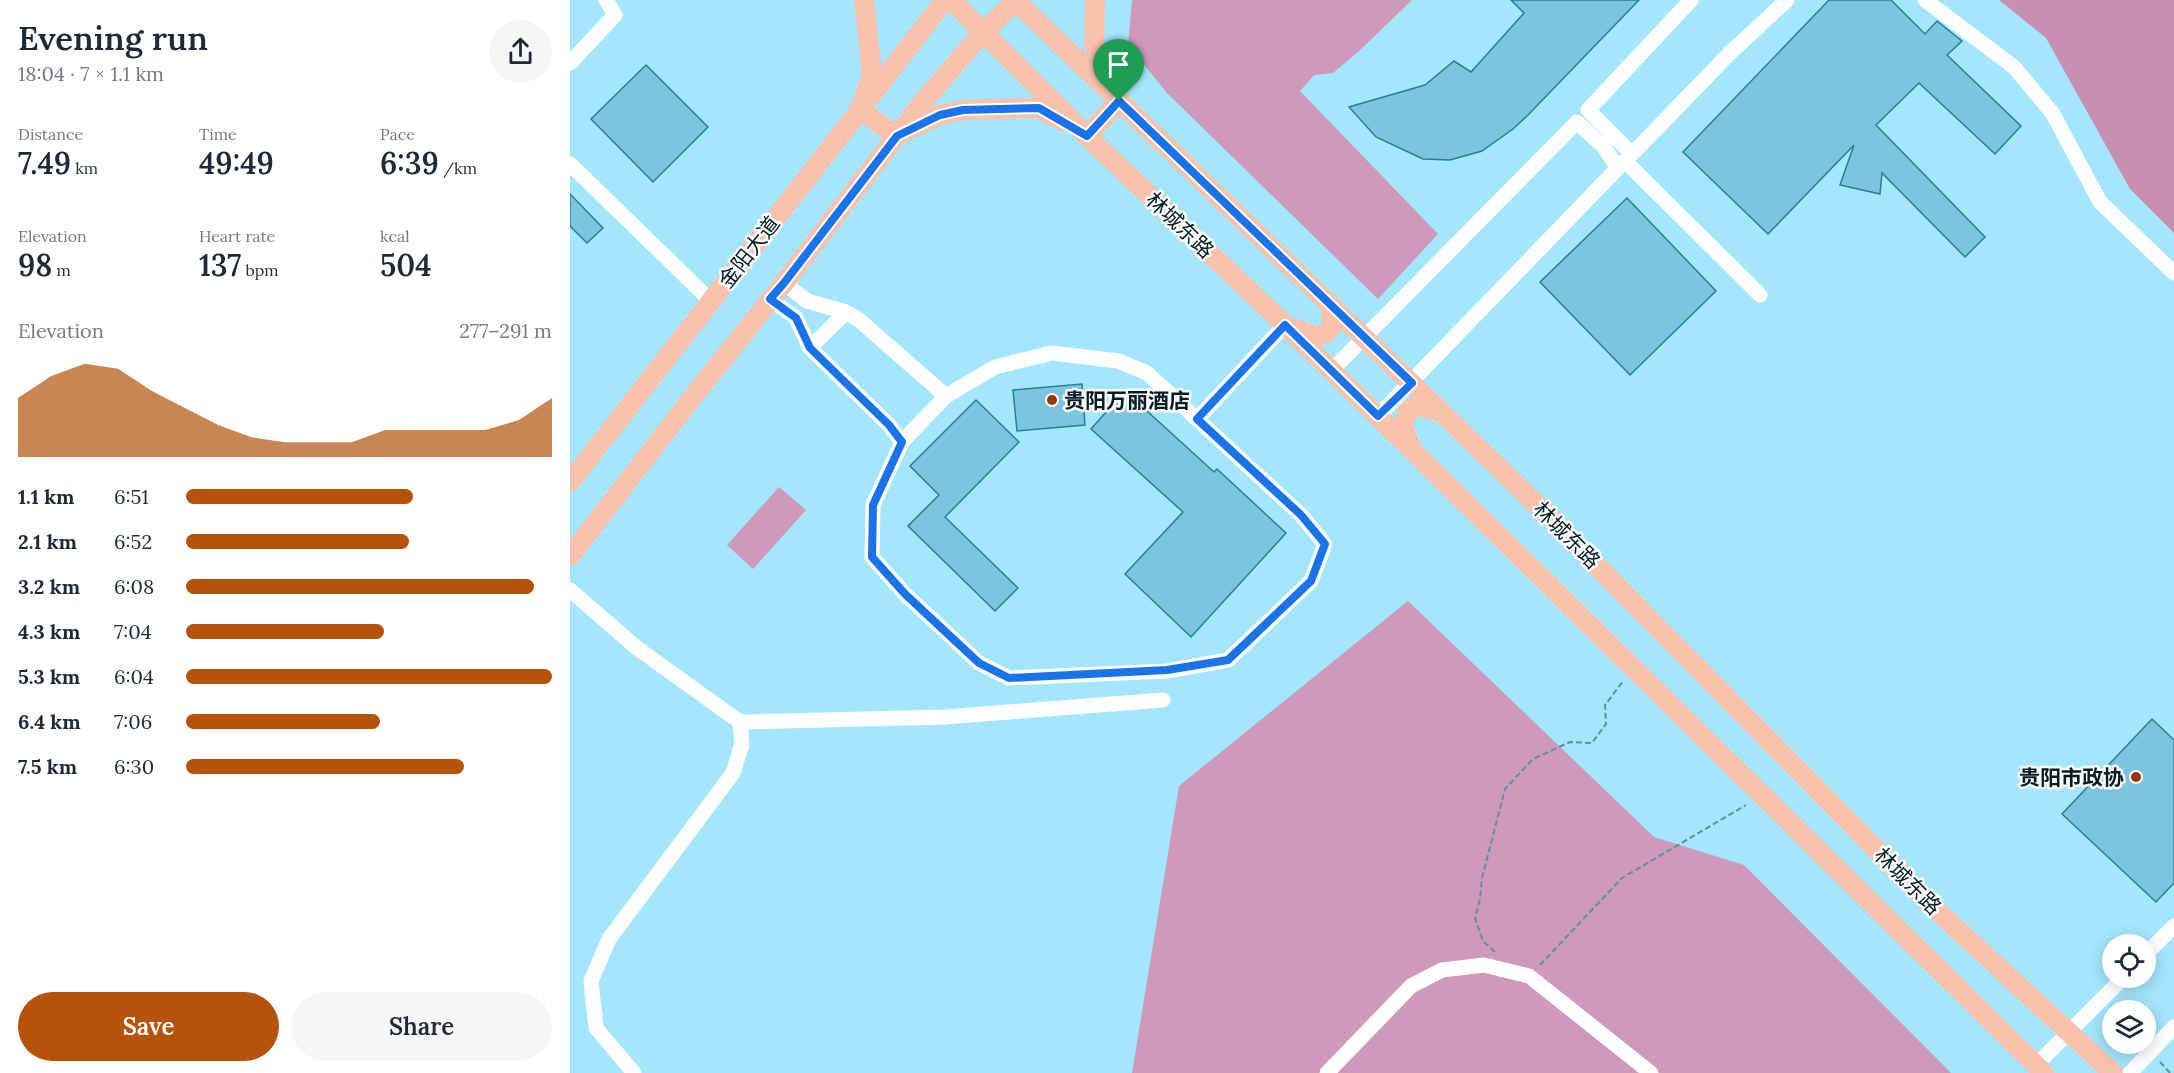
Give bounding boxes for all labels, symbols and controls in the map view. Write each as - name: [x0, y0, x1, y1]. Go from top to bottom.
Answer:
- text: Evening run: [18, 17, 208, 59]
- button: share: [489, 20, 552, 83]
- pin: [1093, 39, 1144, 101]
- icon: arrive: [1102, 48, 1135, 81]
- text: 18:04 · 7 × 1.1 km: [18, 61, 164, 86]
- text: Distance: [18, 124, 83, 144]
- text: Time: [199, 124, 237, 144]
- text: Pace: [380, 124, 415, 144]
- text: 7.49: [18, 144, 71, 182]
- text: 49:49: [199, 144, 274, 182]
- text: 6:39: [380, 144, 439, 182]
- text: km: [71, 158, 98, 178]
- text: /km: [439, 158, 477, 178]
- street label: 林城东路: [1140, 186, 1220, 264]
- street label: 金阳大道: [713, 211, 785, 293]
- text: Elevation: [18, 226, 87, 246]
- text: Heart rate: [199, 226, 275, 246]
- text: kcal: [380, 226, 410, 246]
- text: 98: [18, 246, 52, 284]
- text: 137: [199, 246, 241, 284]
- text: 504: [380, 246, 432, 284]
- text: m: [52, 260, 71, 280]
- text: bpm: [241, 260, 279, 280]
- text: Elevation: [18, 318, 104, 343]
- text: 277–291 m: [459, 318, 552, 343]
- place label: 贵阳万丽酒店: [1064, 387, 1190, 414]
- marker: 贵阳万丽酒店: [1045, 393, 1059, 407]
- text: 1.1 km: [18, 484, 74, 509]
- text: 6:51: [114, 484, 149, 509]
- street label: 林城东路: [1528, 496, 1606, 574]
- text: 2.1 km: [18, 529, 77, 554]
- text: 6:52: [114, 529, 152, 554]
- text: 3.2 km: [18, 574, 80, 599]
- text: 6:08: [114, 574, 154, 599]
- text: 4.3 km: [18, 619, 80, 644]
- text: 7:04: [114, 619, 151, 644]
- text: 5.3 km: [18, 664, 80, 689]
- text: 6:04: [114, 664, 154, 689]
- text: 6.4 km: [18, 709, 81, 734]
- text: 7:06: [114, 709, 152, 734]
- text: 7.5 km: [18, 754, 77, 779]
- text: 6:30: [114, 754, 154, 779]
- place label: 贵阳市政协: [2019, 764, 2124, 791]
- marker: 贵阳市政协: [2129, 770, 2143, 784]
- street label: 林城东路: [1869, 842, 1947, 920]
- map controls: [2102, 934, 2156, 1054]
- button: locate: [2102, 934, 2156, 988]
- button: Save: [18, 992, 279, 1061]
- button: Share: [291, 992, 552, 1061]
- button: layers: [2102, 1000, 2156, 1054]

